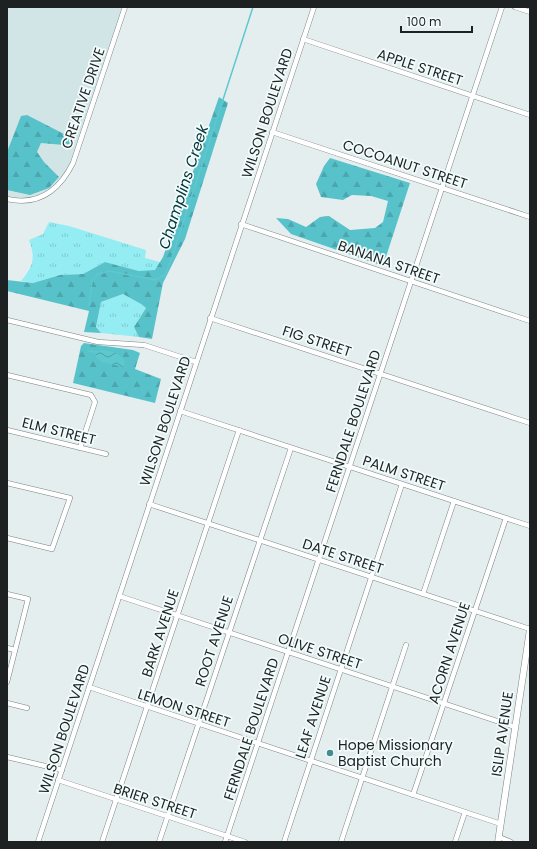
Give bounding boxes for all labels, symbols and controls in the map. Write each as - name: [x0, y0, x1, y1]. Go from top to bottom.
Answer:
- scale bar: [401, 8, 472, 34]
- text: 100 m: [407, 13, 441, 30]
- street label: APPLE STREET: [375, 44, 466, 90]
- street label: CREATIVE DRIVE: [56, 45, 110, 151]
- street label: WILSON BOULEVARD: [237, 45, 297, 181]
- water label: Champlins Creek: [153, 121, 213, 252]
- street label: COCOANUT STREET: [340, 134, 470, 194]
- street label: BANANA STREET: [335, 235, 443, 289]
- street label: FIG STREET: [280, 320, 354, 362]
- street label: FERNDALE BOULEVARD: [321, 347, 385, 495]
- street label: WILSON BOULEVARD: [135, 353, 195, 489]
- street label: ELM STREET: [20, 412, 98, 450]
- street label: PALM STREET: [360, 450, 448, 496]
- street label: DATE STREET: [300, 533, 386, 579]
- street label: BARK AVENUE: [136, 587, 184, 679]
- street label: ROOT AVENUE: [190, 593, 238, 689]
- street label: ACORN AVENUE: [423, 600, 475, 706]
- street label: OLIVE STREET: [275, 628, 365, 674]
- street label: FERNDALE BOULEVARD: [219, 655, 283, 803]
- street label: WILSON BOULEVARD: [34, 661, 94, 797]
- street label: LEAF AVENUE: [290, 673, 336, 761]
- street label: LEMON STREET: [135, 684, 233, 732]
- street label: ISLIP AVENUE: [486, 690, 518, 778]
- place label: Hope Missionary Baptist Church: [338, 735, 453, 771]
- marker: Hope Missionary Baptist Church: [325, 748, 335, 758]
- street label: BRIER STREET: [111, 778, 199, 824]

